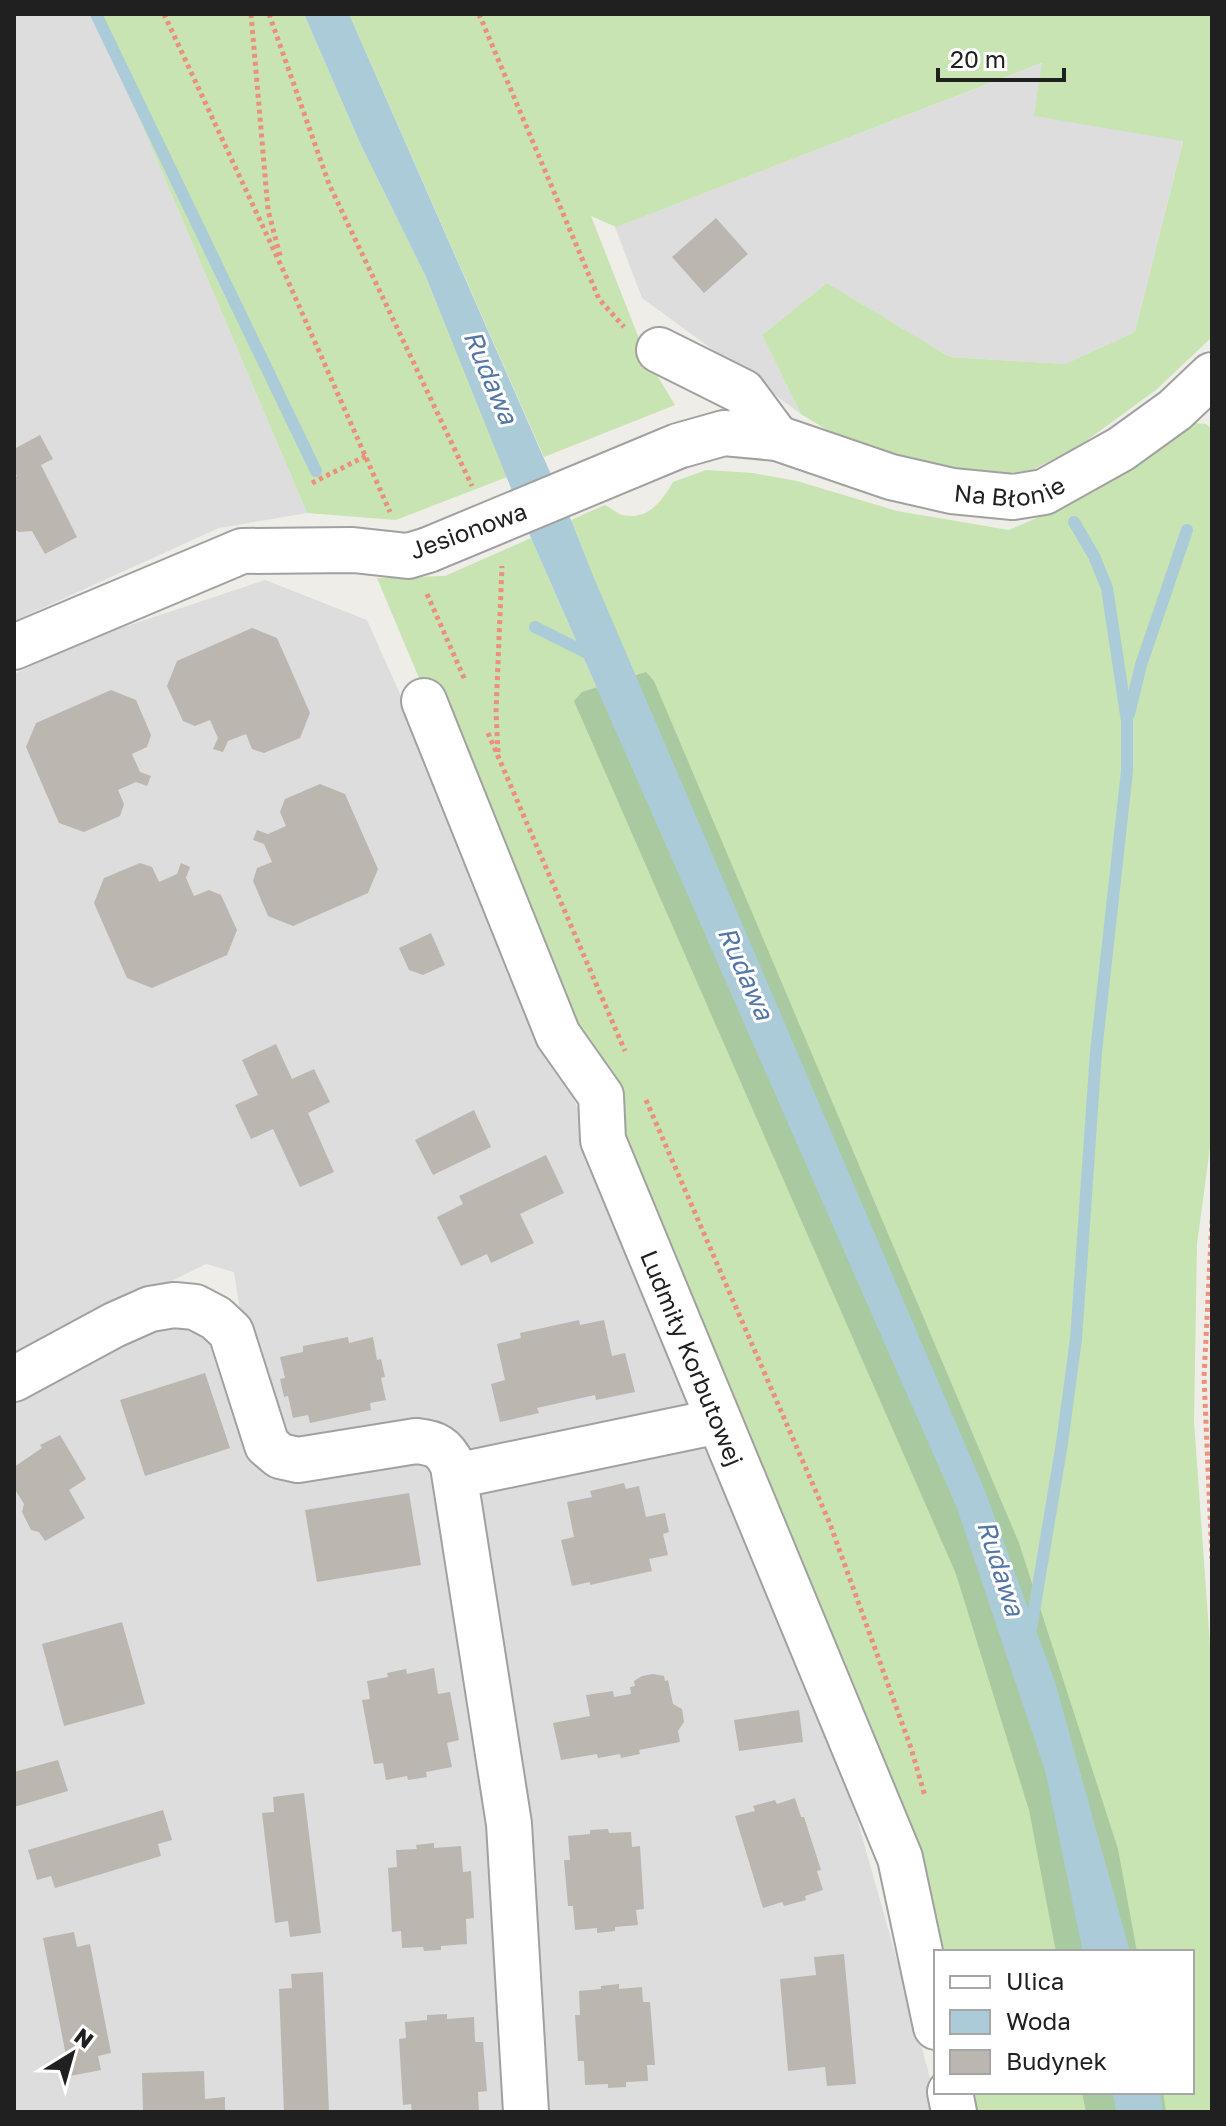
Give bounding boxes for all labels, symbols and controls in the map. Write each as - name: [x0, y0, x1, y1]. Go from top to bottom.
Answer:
- scale bar: [938, 32, 1064, 82]
- text: 20 m: [950, 44, 1006, 73]
- water label: Rudawa: [457, 326, 525, 430]
- street label: Na Błonie: [953, 469, 1069, 512]
- street label: Jesionowa: [406, 495, 530, 565]
- water label: Rudawa: [712, 922, 781, 1026]
- street label: Ludmiły Korbutowej: [635, 1245, 751, 1470]
- water label: Rudawa: [971, 1516, 1031, 1621]
- legend: [934, 1950, 1194, 2094]
- text: Ulica: [1006, 1966, 1064, 1995]
- text: Woda: [1006, 2006, 1071, 2035]
- north arrow: [32, 2014, 112, 2094]
- text: N: [70, 2022, 99, 2053]
- text: Budynek: [1006, 2046, 1107, 2075]

